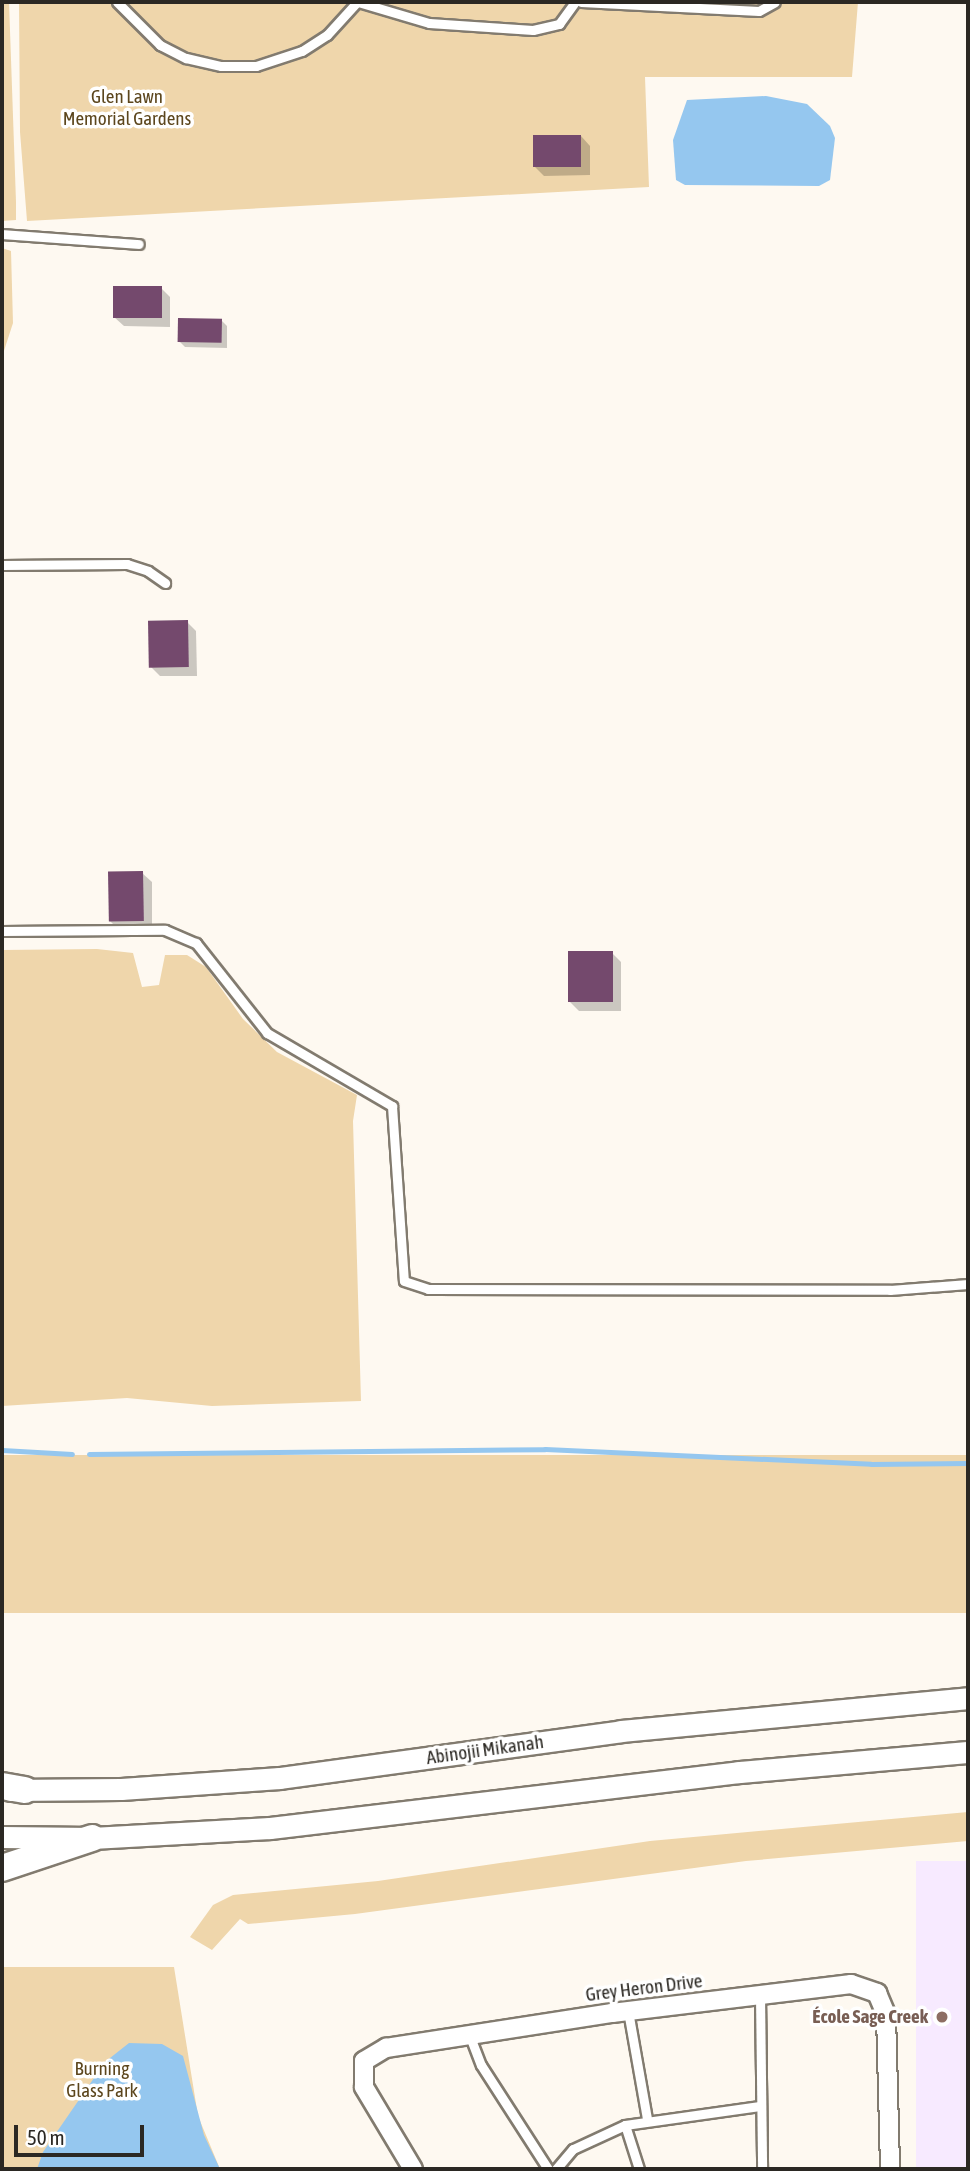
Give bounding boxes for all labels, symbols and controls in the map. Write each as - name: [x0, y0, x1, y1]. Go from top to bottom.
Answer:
- park label: Glen Lawn Memorial Gardens: [63, 86, 191, 130]
- street label: Abinojii Mikanah: [425, 1730, 545, 1770]
- street label: Grey Heron Drive: [584, 1970, 704, 2006]
- place label: École Sage Creek: [812, 2006, 928, 2028]
- marker: École Sage Creek: [934, 2009, 950, 2025]
- park label: Burning Glass Park: [66, 2058, 138, 2102]
- scale bar: [18, 2112, 147, 2156]
- text: 50 m: [27, 2125, 65, 2149]

